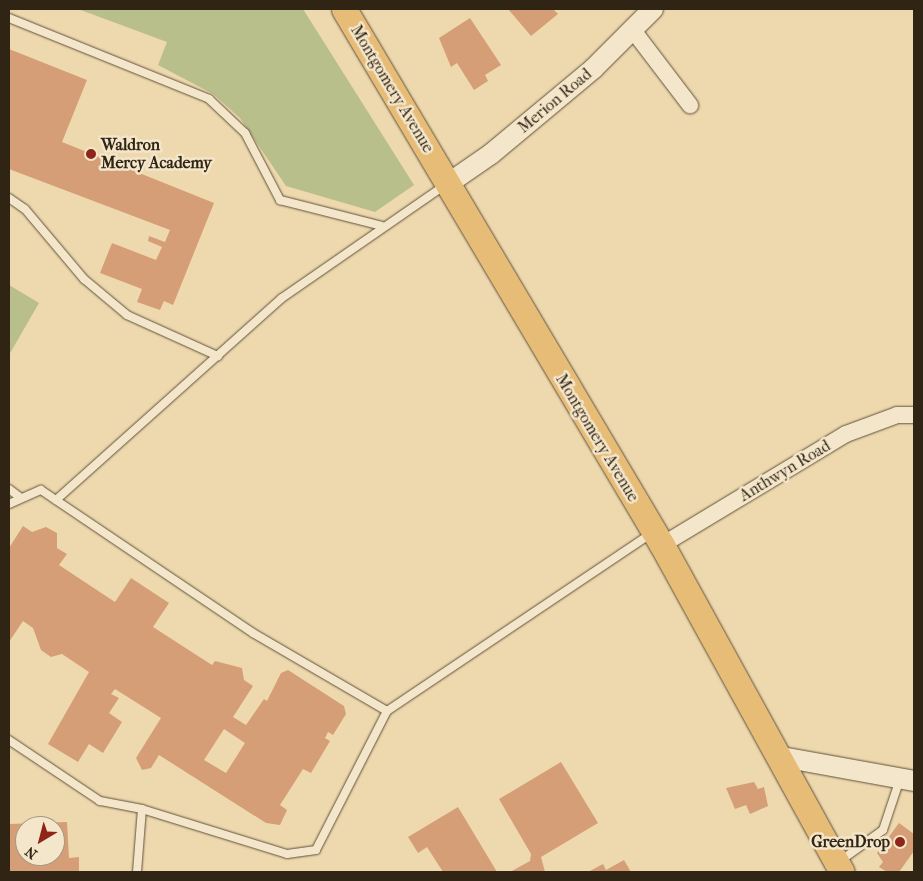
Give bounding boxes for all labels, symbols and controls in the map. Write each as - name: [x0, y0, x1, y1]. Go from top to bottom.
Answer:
- street label: Montgomery Avenue: [346, 22, 438, 156]
- street label: Merion Road: [514, 65, 596, 137]
- place label: Waldron Mercy Academy: [101, 135, 212, 173]
- marker: Waldron Mercy Academy: [85, 148, 97, 160]
- street label: Montgomery Avenue: [551, 371, 643, 505]
- street label: Anthwyn Road: [736, 436, 834, 506]
- north arrow: [15, 816, 65, 866]
- place label: GreenDrop: [811, 832, 890, 852]
- marker: GreenDrop: [894, 836, 906, 848]
- text: N: [22, 843, 41, 863]

